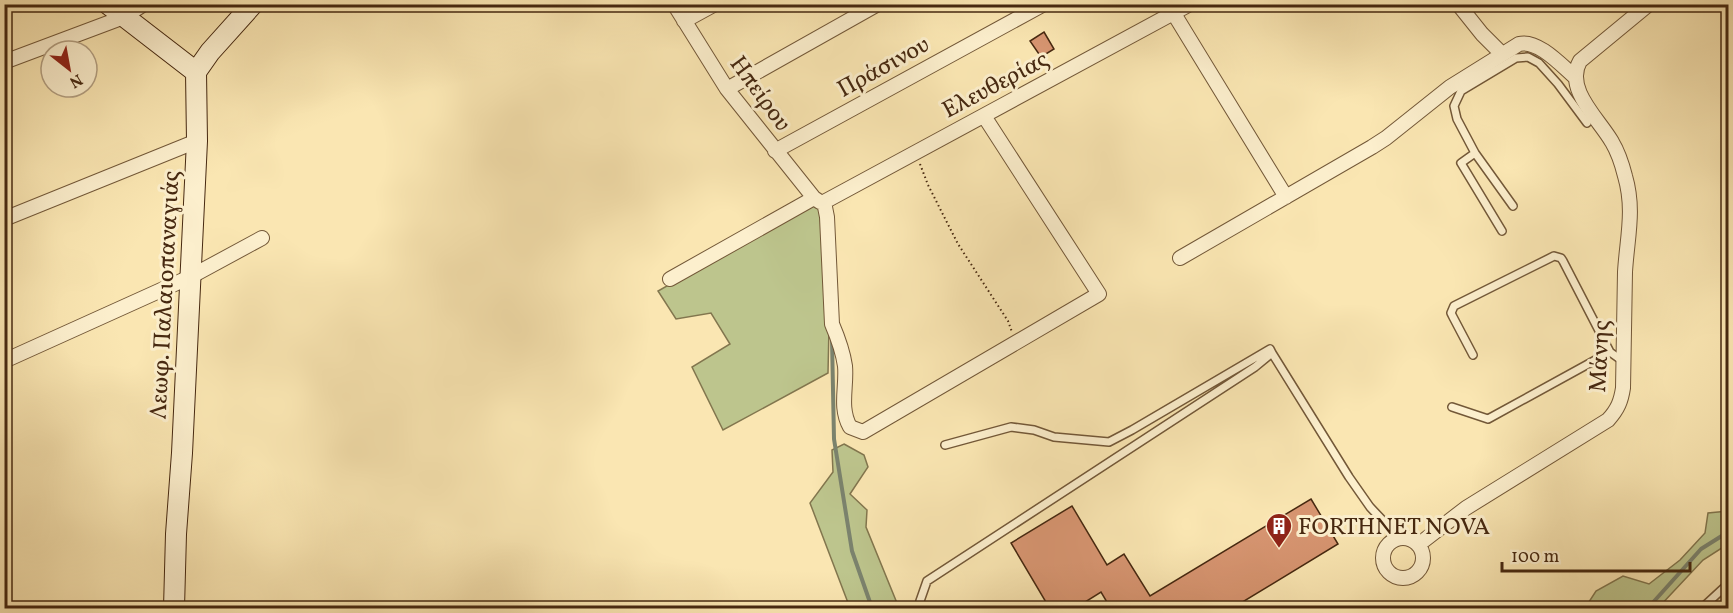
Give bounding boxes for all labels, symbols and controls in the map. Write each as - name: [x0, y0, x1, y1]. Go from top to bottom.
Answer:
- street label: Πράσινου: [832, 28, 936, 107]
- north arrow: [39, 39, 99, 99]
- street label: Ελευθερίας: [937, 43, 1055, 128]
- street label: Ηπείρου: [720, 49, 798, 139]
- text: N: [65, 68, 86, 93]
- street label: Λεωφ. Παλαιοπαναγιάς: [142, 170, 189, 420]
- street label: Μάνης: [1582, 319, 1620, 393]
- building icon: FORTHNET NOVA: [1264, 511, 1294, 549]
- place label: FORTHNET NOVA: [1298, 511, 1490, 545]
- scale bar: [1502, 535, 1690, 573]
- text: 100 m: [1511, 545, 1560, 570]

